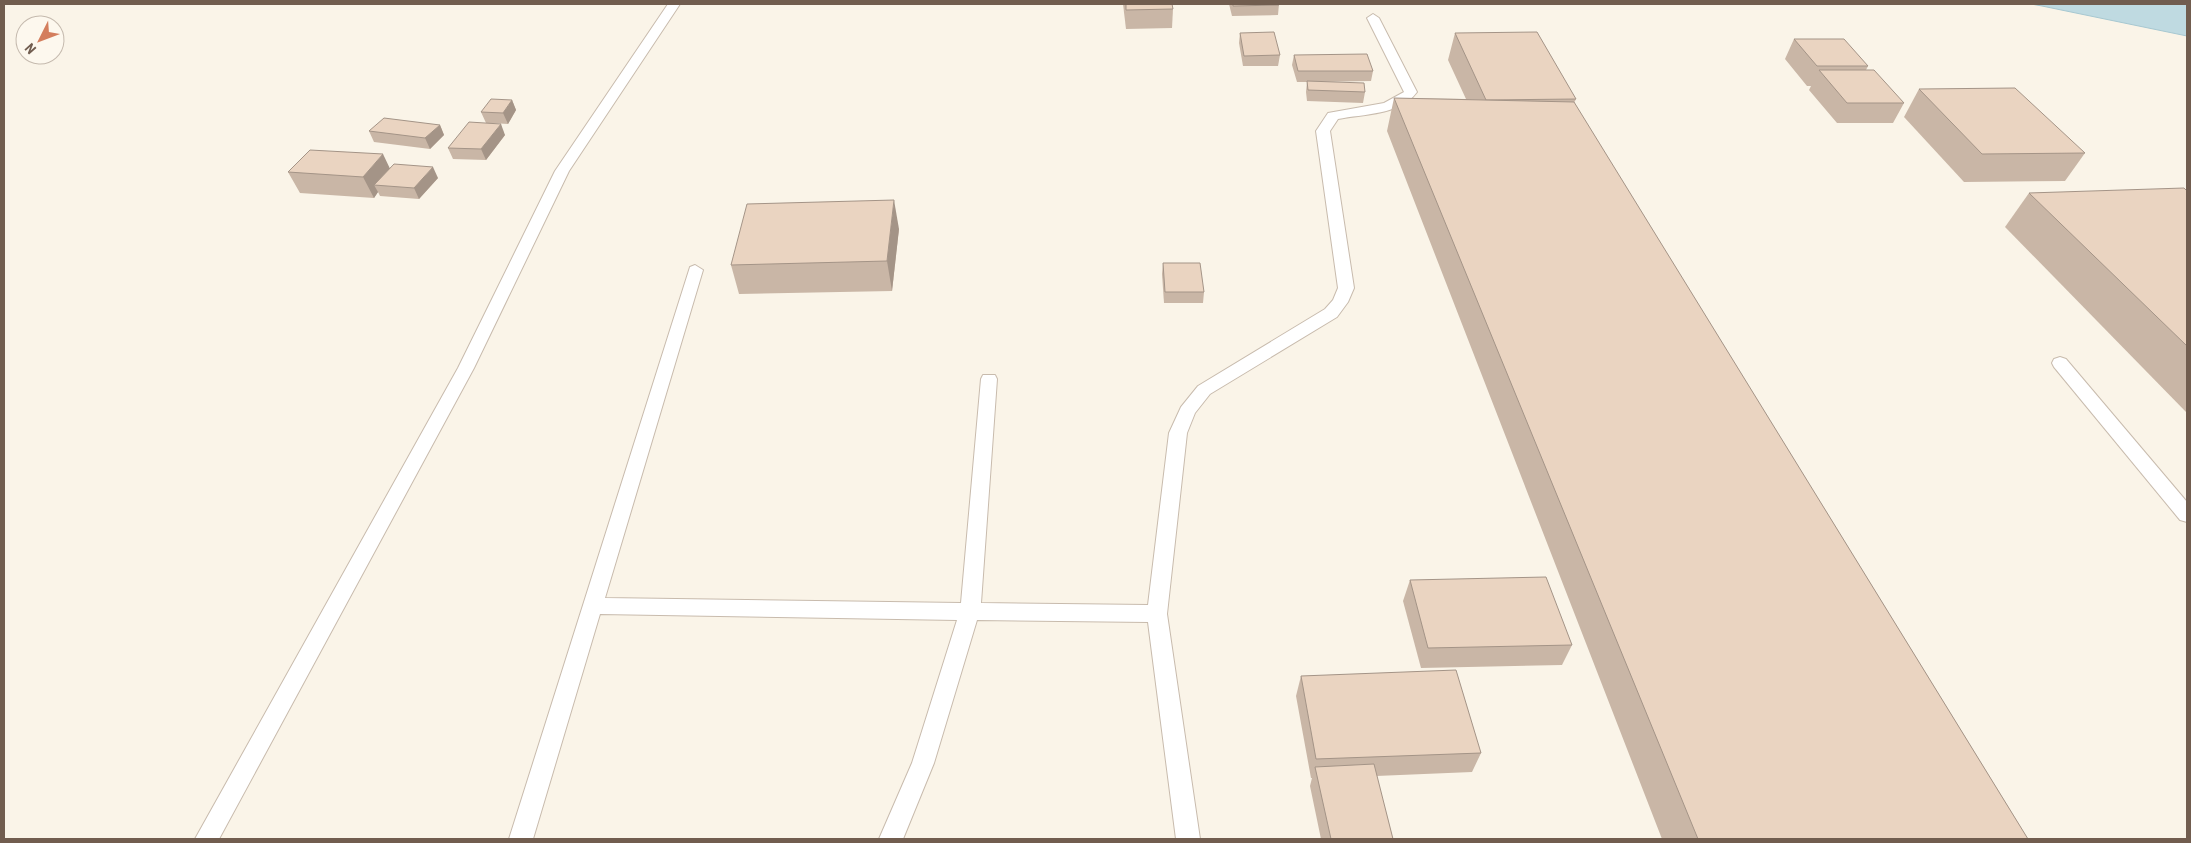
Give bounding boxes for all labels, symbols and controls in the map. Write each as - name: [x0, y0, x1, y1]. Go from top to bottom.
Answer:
- north arrow: [15, 15, 65, 65]
- text: N: [22, 40, 39, 57]

